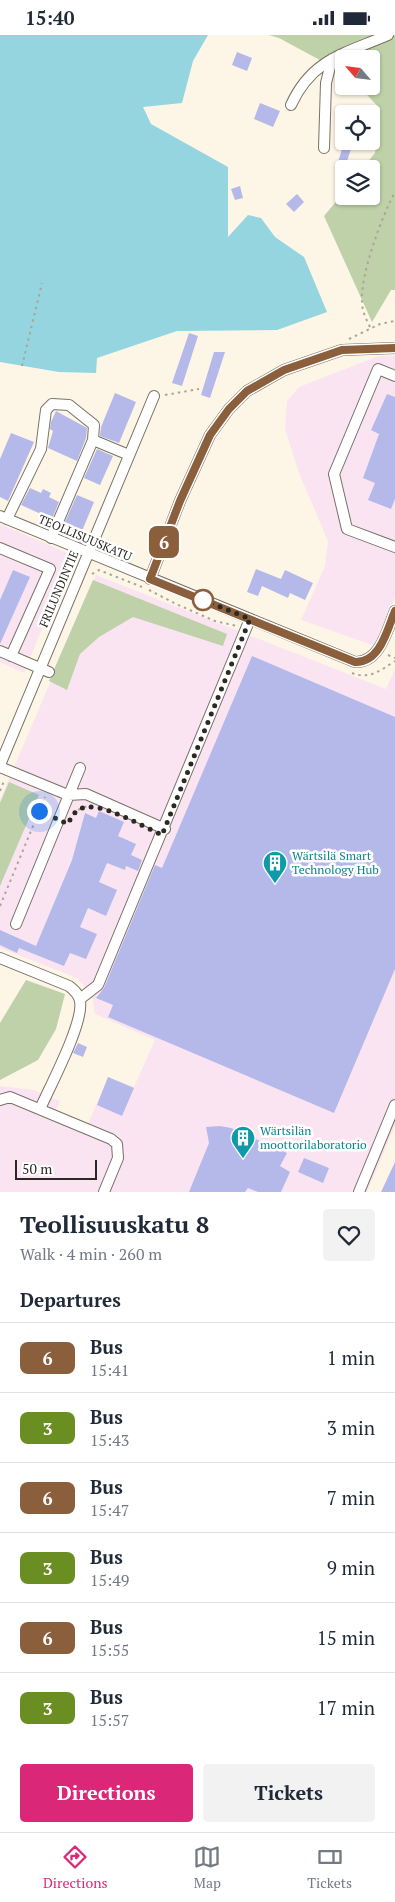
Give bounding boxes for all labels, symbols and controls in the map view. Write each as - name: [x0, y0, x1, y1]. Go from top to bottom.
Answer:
- text: 15:40: [25, 5, 74, 30]
- north arrow: [335, 50, 380, 95]
- map controls: [335, 50, 380, 205]
- button: locate: [335, 105, 380, 150]
- button: layers: [335, 160, 380, 205]
- street label: TEOLLISUUSKATU: [36, 511, 134, 564]
- line badge: 6: [148, 526, 180, 558]
- text: 6: [159, 530, 169, 554]
- street label: FRILUNDINTIE: [36, 548, 81, 629]
- unlabelled marker: [192, 589, 214, 611]
- your location: [27, 799, 52, 824]
- place label: Wärtsilä Smart Technology Hub: [292, 848, 379, 877]
- building icon: Wärtsilä Smart Technology Hub: [262, 850, 288, 884]
- place label: Wärtsilän moottorilaboratorio: [260, 1123, 367, 1152]
- building icon: Wärtsilän moottorilaboratorio: [230, 1125, 256, 1159]
- scale bar: [15, 1157, 98, 1180]
- text: 50 m: [22, 1159, 52, 1178]
- text: Teollisuuskatu 8: [20, 1208, 209, 1240]
- button: heart: [323, 1209, 375, 1261]
- text: Walk · 4 min · 260 m: [20, 1243, 162, 1265]
- text: Departures: [20, 1287, 121, 1312]
- text: Bus: [90, 1334, 123, 1359]
- text: 1 min: [327, 1345, 375, 1370]
- text: 6: [42, 1346, 53, 1370]
- text: 15:41: [90, 1359, 129, 1381]
- text: Bus: [90, 1404, 123, 1429]
- text: 3 min: [327, 1415, 375, 1440]
- text: 3: [42, 1416, 53, 1440]
- text: 15:43: [90, 1429, 129, 1451]
- text: Bus: [90, 1474, 123, 1499]
- text: 7 min: [327, 1485, 375, 1510]
- text: 6: [42, 1486, 53, 1510]
- text: 15:47: [90, 1499, 129, 1521]
- text: Bus: [90, 1544, 123, 1569]
- text: 9 min: [327, 1555, 375, 1580]
- text: 3: [42, 1556, 53, 1580]
- text: 15:49: [90, 1569, 129, 1591]
- text: Bus: [90, 1614, 123, 1639]
- text: 15 min: [317, 1625, 375, 1650]
- text: 6: [42, 1626, 53, 1650]
- text: 15:55: [90, 1639, 129, 1661]
- text: Bus: [90, 1684, 123, 1709]
- text: 17 min: [317, 1695, 375, 1720]
- text: 3: [42, 1696, 53, 1720]
- text: 15:57: [90, 1709, 129, 1731]
- button: Directions: [20, 1764, 193, 1822]
- button: Tickets: [203, 1764, 375, 1822]
- tab: Directions: [43, 1843, 108, 1892]
- tab: Map: [193, 1843, 221, 1892]
- tab: Tickets: [307, 1843, 352, 1892]

